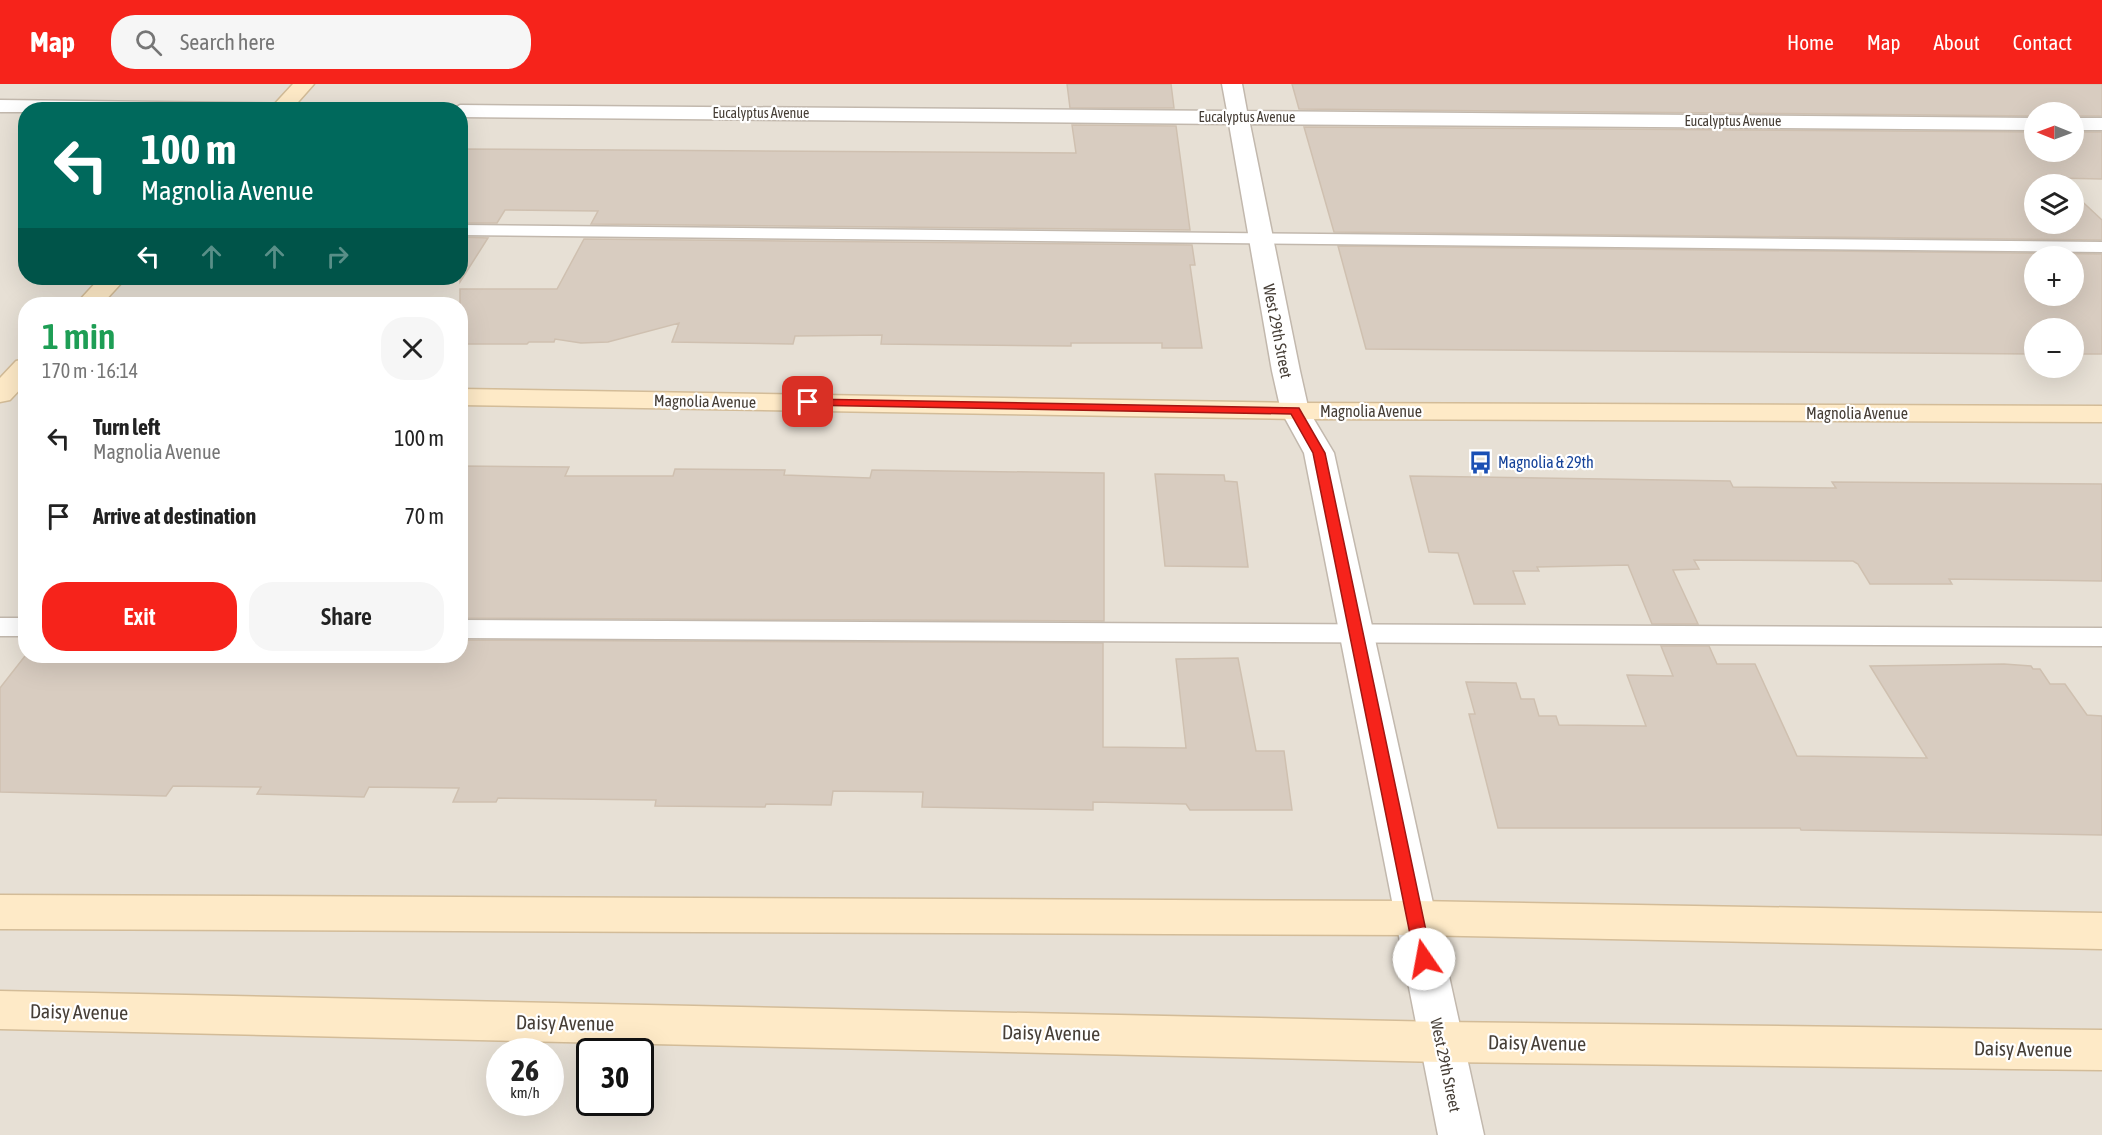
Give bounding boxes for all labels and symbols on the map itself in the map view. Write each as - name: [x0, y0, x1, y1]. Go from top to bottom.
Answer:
- north arrow: [2024, 102, 2084, 162]
- street label: Eucalyptus Avenue: [713, 105, 809, 121]
- street label: Eucalyptus Avenue: [1199, 109, 1295, 125]
- street label: Eucalyptus Avenue: [1685, 113, 1781, 129]
- street label: West 29th Street: [1260, 282, 1296, 380]
- pin: [782, 376, 833, 427]
- street label: Magnolia Avenue: [654, 391, 756, 412]
- street label: Magnolia Avenue: [1320, 402, 1422, 421]
- street label: Magnolia Avenue: [1806, 404, 1908, 423]
- bus stop icon: Magnolia & 29th: [1467, 449, 1493, 475]
- place label: Magnolia & 29th: [1498, 453, 1594, 472]
- position arrow: [1392, 927, 1456, 991]
- street label: Daisy Avenue: [30, 999, 128, 1024]
- street label: Daisy Avenue: [516, 1010, 614, 1035]
- street label: West 29th Street: [1427, 1016, 1465, 1114]
- street label: Daisy Avenue: [1002, 1020, 1100, 1045]
- street label: Daisy Avenue: [1488, 1030, 1586, 1055]
- street label: Daisy Avenue: [1974, 1036, 2072, 1061]
- speed limit sign: 30: [576, 1038, 654, 1116]

